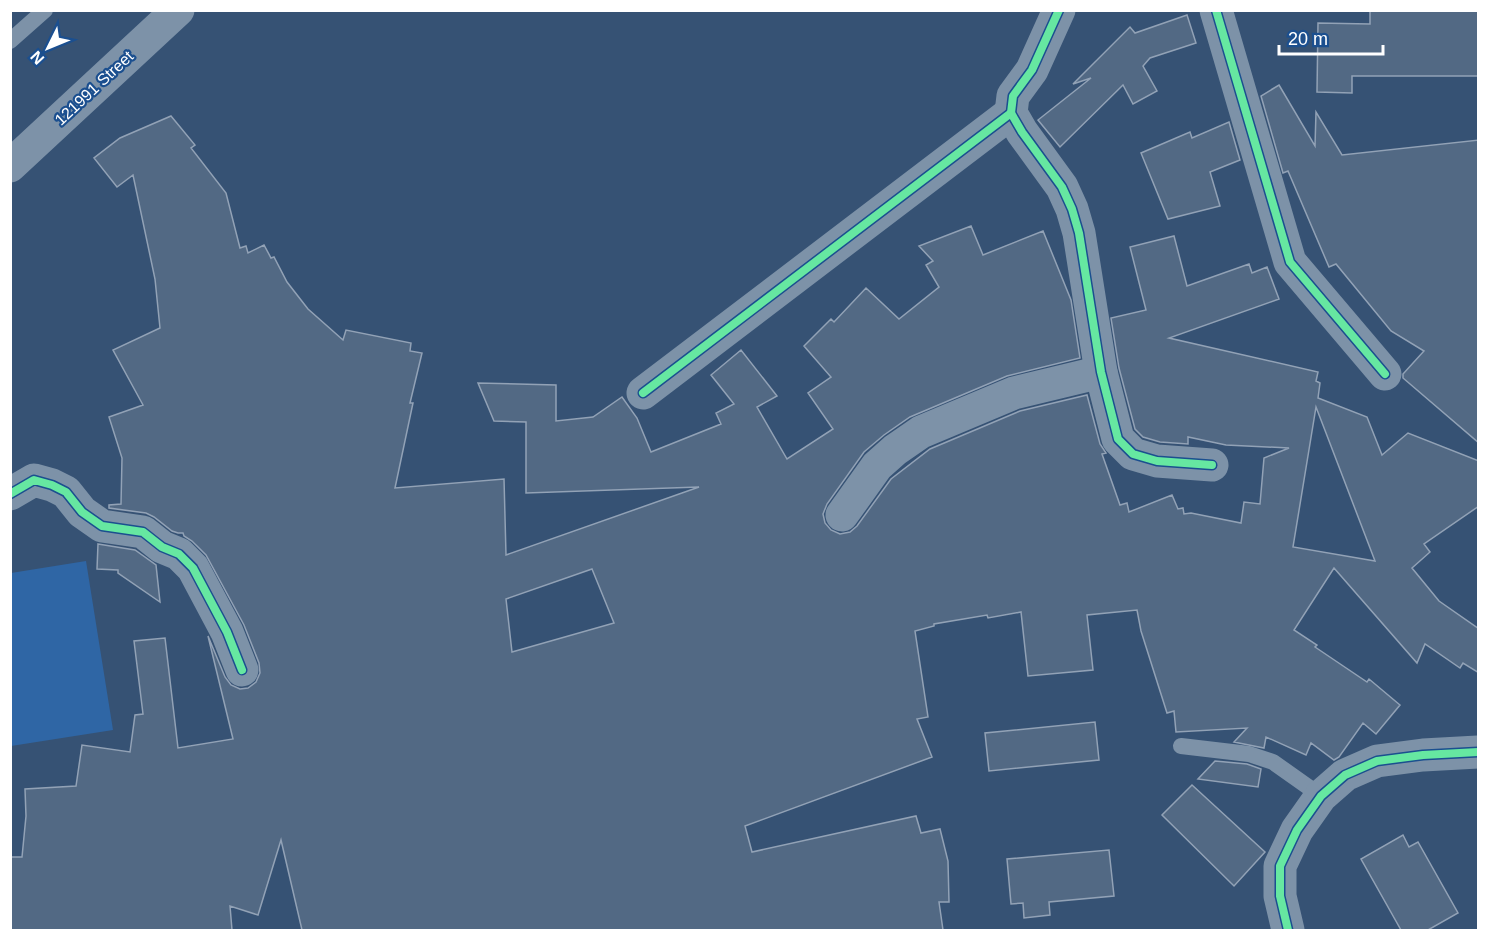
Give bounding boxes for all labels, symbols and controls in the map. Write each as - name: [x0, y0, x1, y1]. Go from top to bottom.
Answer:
- north arrow: [18, 18, 78, 78]
- scale bar: [1279, 18, 1382, 56]
- text: 20 m: [1288, 29, 1328, 49]
- street label: 121991 Street: [51, 47, 137, 128]
- text: N: [27, 48, 48, 68]

